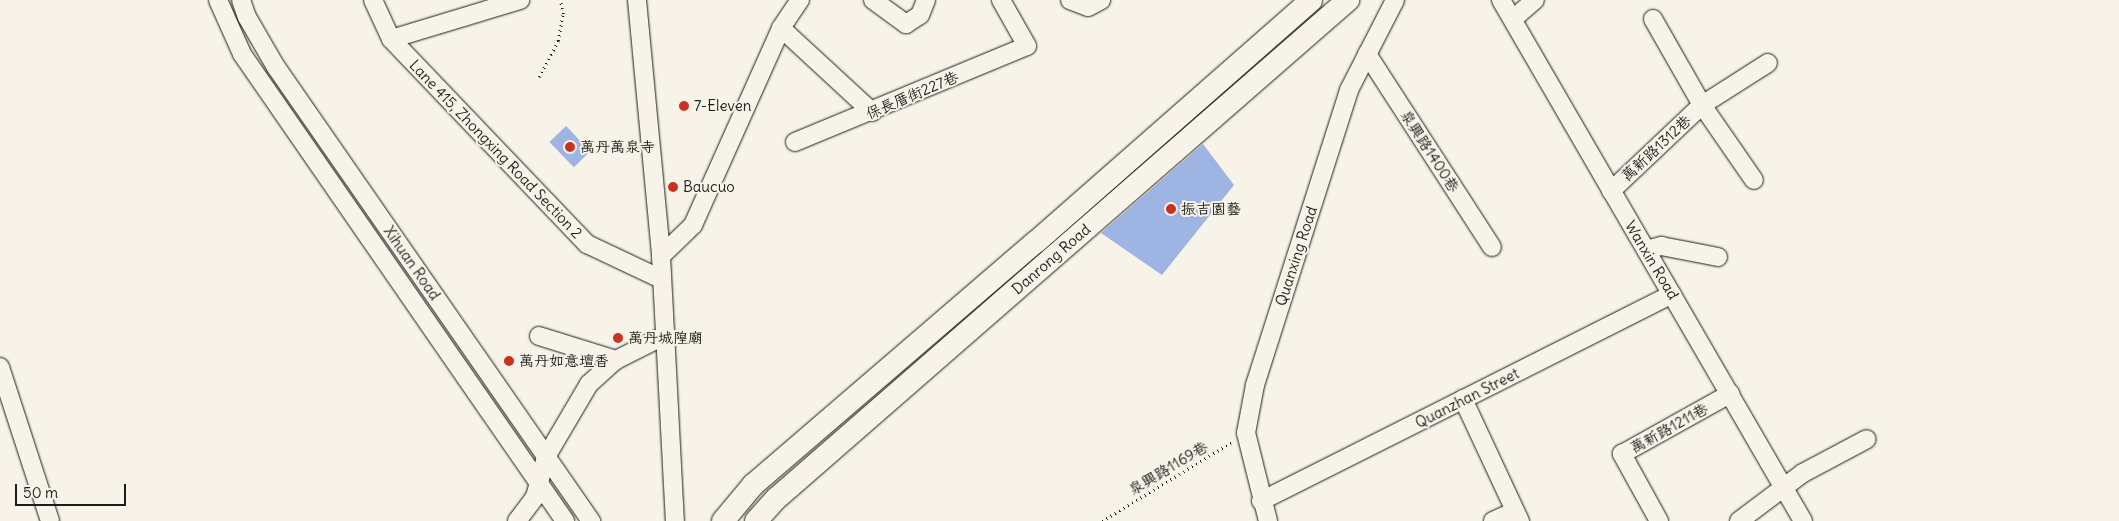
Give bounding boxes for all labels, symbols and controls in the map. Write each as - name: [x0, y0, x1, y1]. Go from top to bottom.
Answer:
- street label: Lane 415, Zhongxing Road Section 2: [406, 56, 586, 242]
- street label: 保長厝街227巷: [863, 67, 961, 123]
- place label: 7-Eleven: [694, 97, 752, 115]
- marker: 7-Eleven: [678, 100, 690, 112]
- street label: 泉興路1400巷: [1397, 107, 1463, 195]
- street label: 萬新路1312巷: [1618, 111, 1694, 185]
- place label: 萬丹萬泉寺: [580, 138, 655, 156]
- marker: 萬丹萬泉寺: [564, 141, 576, 153]
- place label: Baucuo: [683, 178, 735, 196]
- marker: Baucuo: [667, 181, 679, 193]
- place label: 振吉園藝: [1181, 200, 1241, 218]
- marker: 振吉園藝: [1165, 203, 1177, 215]
- street label: Quanxing Road: [1271, 204, 1321, 308]
- street label: Wanxin Road: [1621, 217, 1683, 303]
- street label: Danrong Road: [1008, 220, 1094, 298]
- street label: Xihuan Road: [380, 223, 444, 303]
- place label: 萬丹城隍廟: [628, 329, 703, 347]
- marker: 萬丹城隍廟: [612, 332, 624, 344]
- place label: 萬丹如意壇香: [519, 352, 609, 370]
- marker: 萬丹如意壇香: [503, 355, 515, 367]
- street label: Quanzhan Street: [1412, 364, 1522, 432]
- street label: 萬新路1211巷: [1627, 399, 1711, 457]
- street label: 泉興路1169巷: [1125, 437, 1211, 499]
- scale bar: [18, 474, 129, 506]
- text: 50 m: [23, 483, 58, 502]

